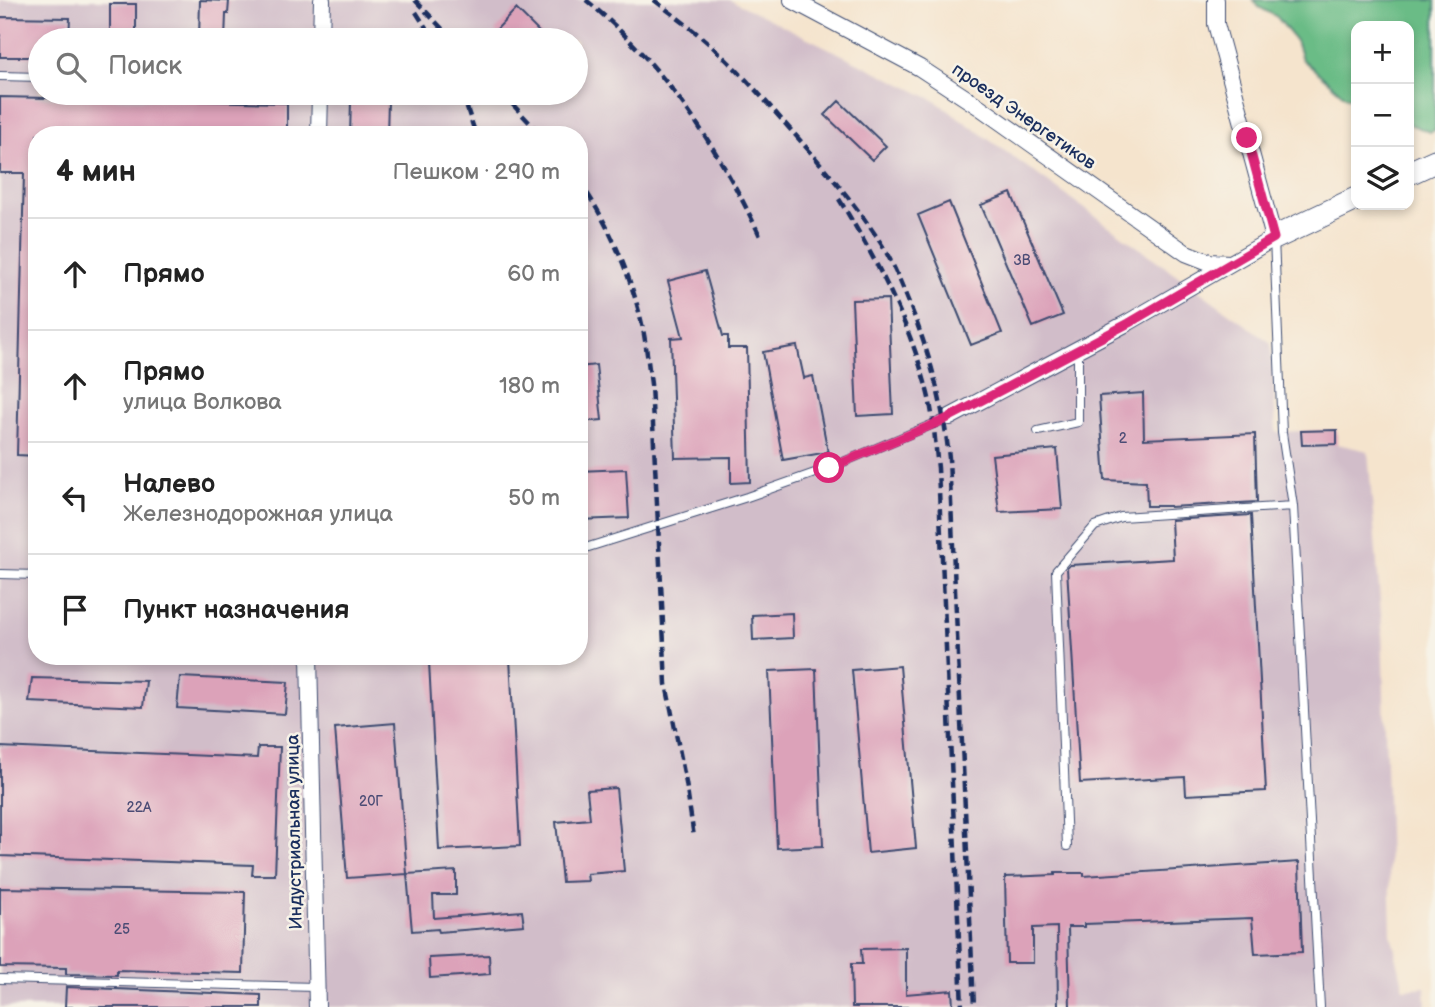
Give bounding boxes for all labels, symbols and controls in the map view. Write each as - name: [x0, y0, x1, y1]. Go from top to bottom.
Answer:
- map controls: [1351, 21, 1414, 210]
- button: +: [1351, 21, 1414, 84]
- search box: [28, 28, 588, 105]
- icon: search: [52, 48, 90, 86]
- text: Поиск: [108, 51, 182, 82]
- street label: проезд Энергетиков: [948, 59, 1100, 174]
- button: −: [1351, 84, 1414, 147]
- route end: [1231, 122, 1262, 153]
- button: layers: [1351, 147, 1414, 210]
- text: 4 мин: [56, 154, 136, 190]
- text: Пешком · 290 m: [393, 158, 560, 186]
- house number: 3В: [1013, 252, 1031, 269]
- icon: ahead: [56, 255, 94, 293]
- text: Прямо: [123, 259, 205, 290]
- text: 60 m: [507, 260, 560, 288]
- text: Прямо: [123, 357, 205, 388]
- icon: ahead: [56, 367, 94, 405]
- text: 180 m: [499, 372, 560, 400]
- text: улица Волкова: [123, 388, 282, 416]
- house number: 2: [1119, 430, 1128, 447]
- route start: [813, 452, 844, 483]
- text: Налево: [123, 469, 215, 500]
- icon: left: [56, 479, 94, 517]
- text: 50 m: [508, 484, 560, 512]
- text: Железнодорожная улица: [123, 500, 393, 528]
- icon: arrive: [56, 591, 94, 629]
- text: Пункт назначения: [123, 595, 349, 626]
- street label: Индустриальная улица: [282, 734, 307, 930]
- house number: 20Г: [359, 793, 383, 810]
- house number: 22А: [126, 799, 152, 816]
- house number: 25: [114, 921, 130, 938]

